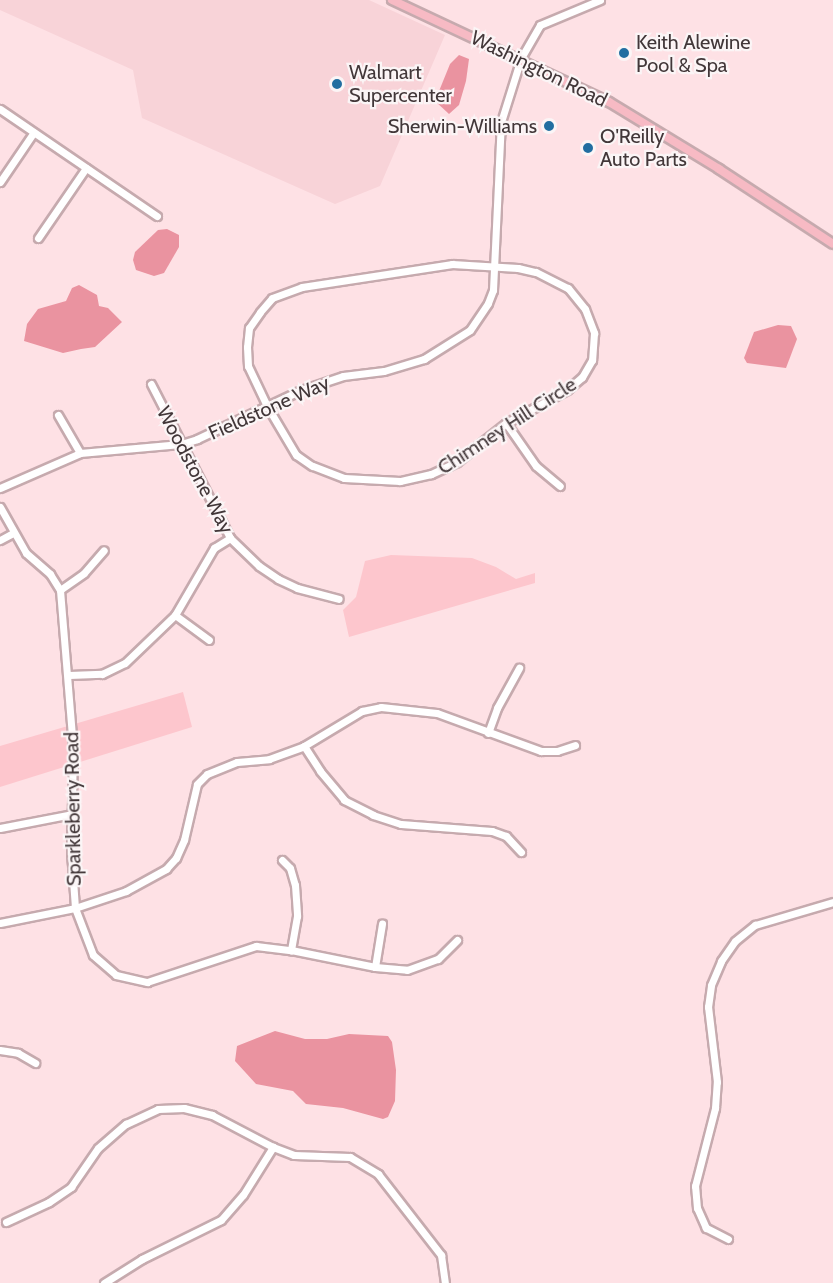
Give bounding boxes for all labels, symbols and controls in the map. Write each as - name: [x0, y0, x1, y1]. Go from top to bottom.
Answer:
- street label: Washington Road: [467, 26, 611, 112]
- place label: Keith Alewine Pool & Spa: [636, 30, 750, 77]
- marker: Keith Alewine Pool & Spa: [617, 46, 631, 60]
- place label: Walmart Supercenter: [349, 60, 452, 107]
- marker: Walmart Supercenter: [330, 77, 344, 91]
- place label: Sherwin-Williams: [388, 114, 537, 138]
- marker: Sherwin-Williams: [542, 119, 556, 133]
- place label: O'Reilly Auto Parts: [600, 124, 687, 171]
- marker: O'Reilly Auto Parts: [581, 141, 595, 155]
- street label: Fieldstone Way: [205, 371, 333, 445]
- street label: Chimney Hill Circle: [433, 372, 581, 480]
- street label: Woodstone Way: [151, 402, 239, 538]
- street label: Sparkleberry Road: [60, 732, 86, 886]

